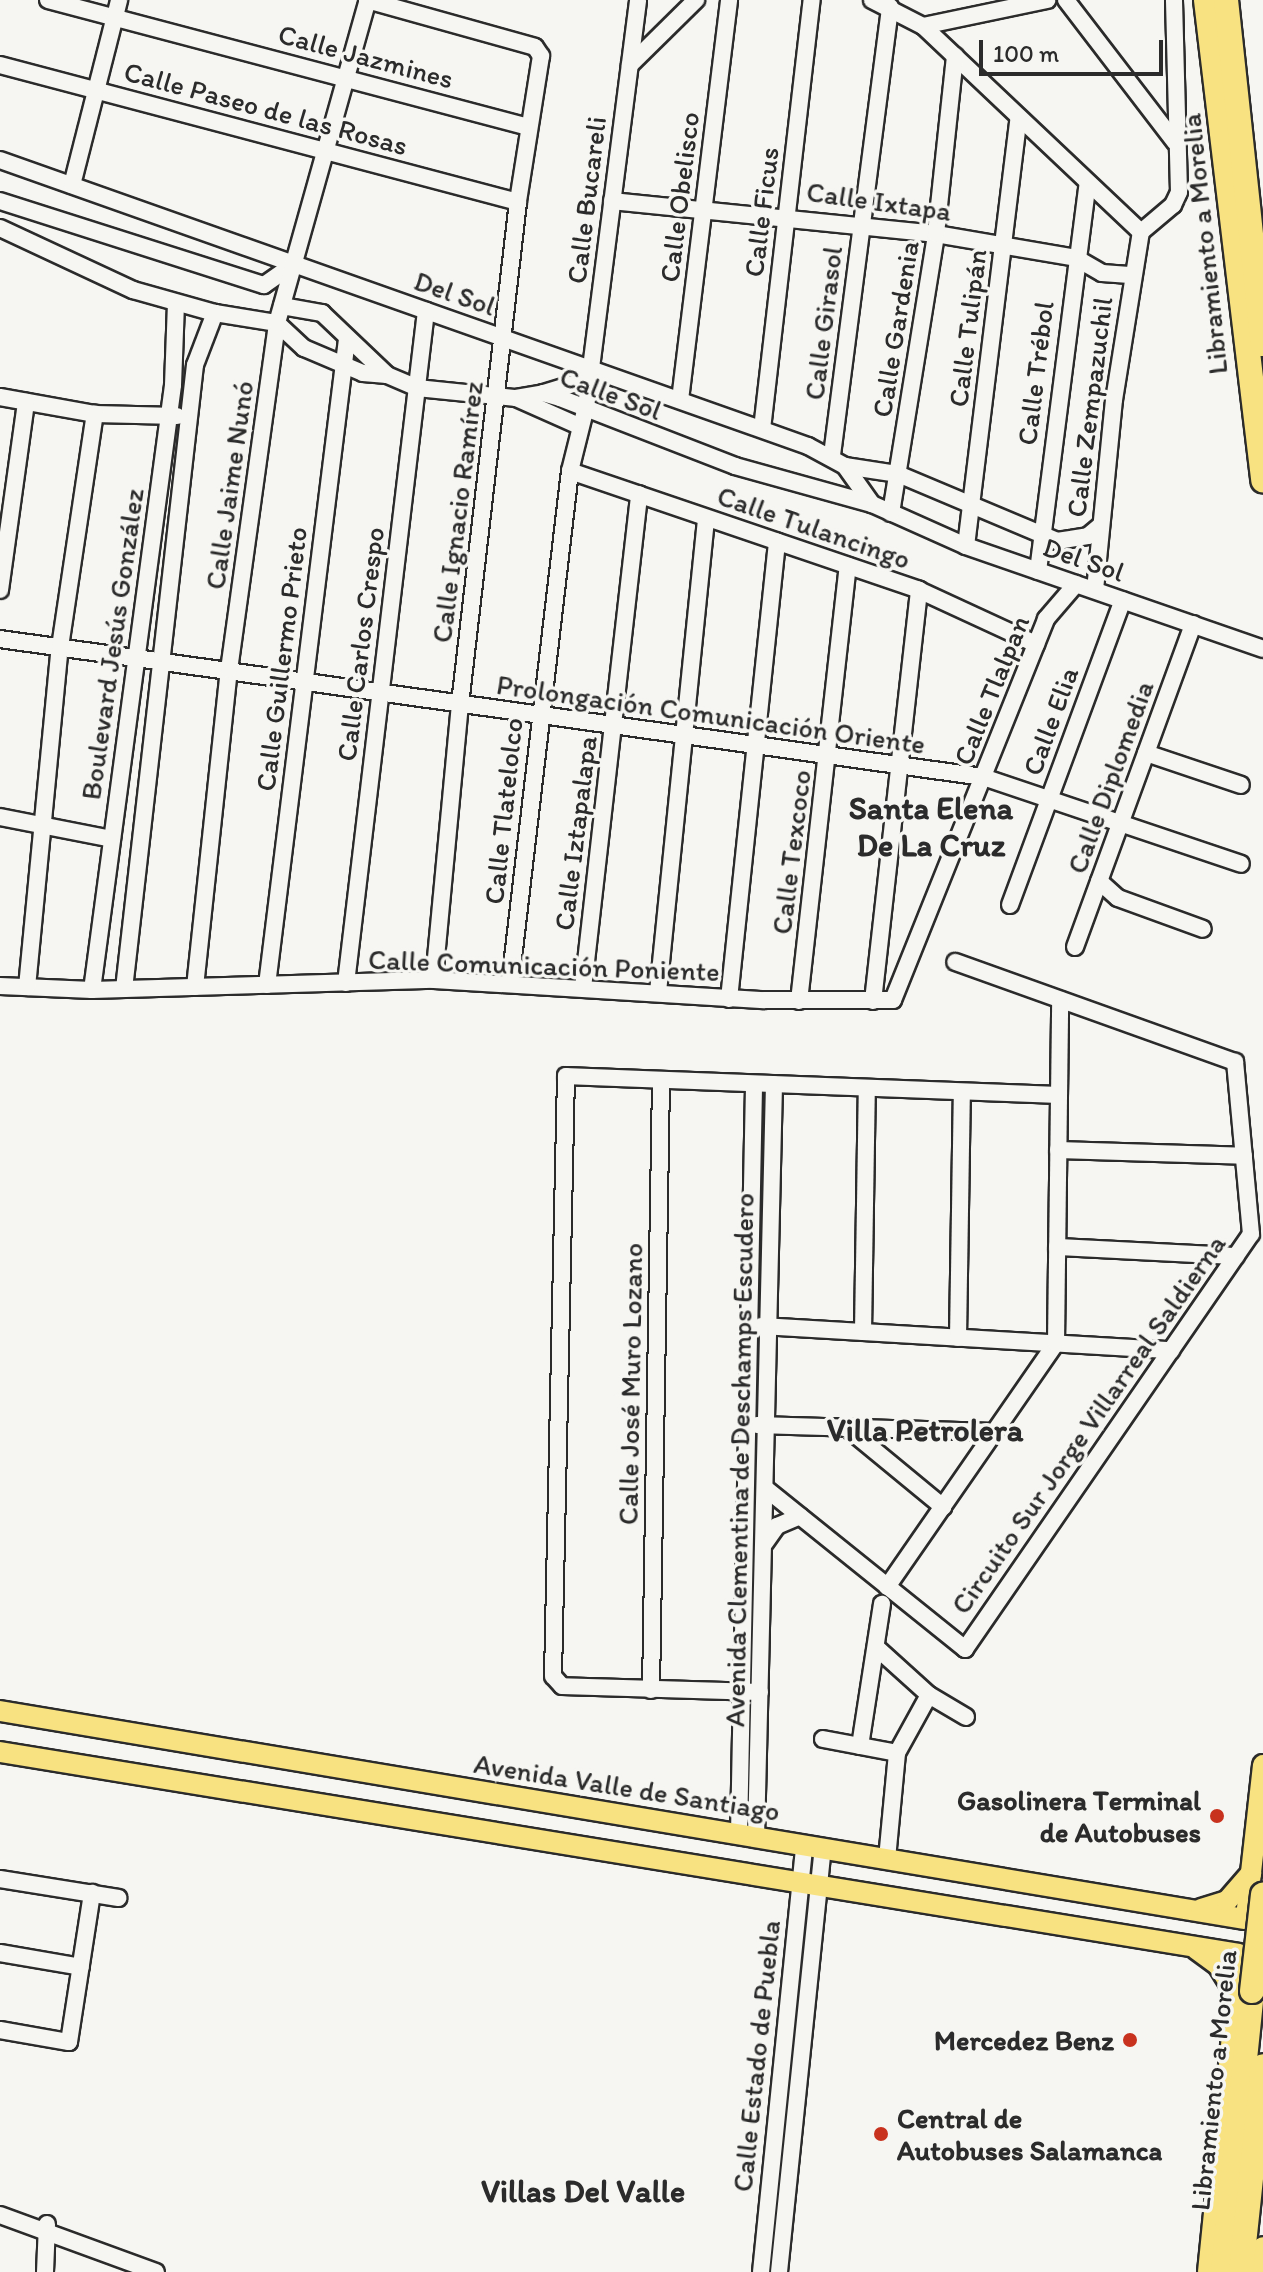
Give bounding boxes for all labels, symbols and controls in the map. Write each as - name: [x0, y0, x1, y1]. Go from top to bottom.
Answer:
- street label: Calle Jazmines: [275, 16, 457, 96]
- scale bar: [983, 24, 1167, 74]
- text: 100 m: [993, 39, 1059, 68]
- street label: Calle Paseo de las Rosas: [122, 54, 410, 162]
- street label: Calle Obelisco: [652, 110, 706, 284]
- street label: Libramiento a Morelia: [1174, 112, 1234, 376]
- street label: Calle Bucareli: [559, 115, 613, 285]
- street label: Calle Ficus: [736, 145, 786, 279]
- street label: Calle Ixtapa: [804, 174, 954, 228]
- street label: Calle Gardenia: [864, 238, 926, 420]
- street label: Calle Girasol: [797, 245, 849, 401]
- street label: Calle Tulipán: [941, 248, 993, 408]
- street label: Del Sol: [410, 263, 500, 323]
- street label: Calle Zempazuchil: [1059, 296, 1119, 518]
- street label: Calle Trébol: [1010, 300, 1060, 446]
- street label: Calle Sol: [555, 359, 667, 427]
- street label: Calle Jaime Nunó: [198, 378, 260, 592]
- street label: Calle Ignacio Ramírez: [424, 380, 490, 644]
- street label: Calle Tulancingo: [715, 479, 913, 575]
- street label: Boulevard Jesús González: [73, 486, 151, 802]
- street label: Calle Guillermo Prieto: [248, 525, 314, 793]
- street label: Calle Carlos Crespo: [329, 525, 391, 763]
- street label: Del Sol: [1039, 529, 1129, 589]
- street label: Calle Tlalpan: [946, 610, 1036, 770]
- street label: Calle Elia: [1015, 662, 1085, 780]
- street label: Prolongación Comunicación Oriente: [495, 667, 927, 761]
- street label: Calle Diplomedia: [1059, 675, 1161, 879]
- street label: Calle Tlatelolco: [477, 716, 529, 906]
- street label: Calle Iztapalapa: [546, 734, 604, 932]
- street label: Calle Texcoco: [764, 769, 818, 935]
- district label: Santa Elena De La Cruz: [850, 790, 1012, 865]
- street label: Calle Comunicación Poniente: [369, 942, 719, 988]
- street label: Avenida Clementina de Deschamps Escudero: [718, 1193, 760, 1727]
- street label: Circuito Sur Jorge Villarreal Saldierna: [943, 1227, 1233, 1621]
- street label: Calle José Muro Lozano: [611, 1243, 649, 1525]
- district label: Villa Petrolera: [828, 1411, 1022, 1449]
- street label: Avenida Valle de Santiago: [472, 1746, 782, 1828]
- place label: Gasolinera Terminal de Autobuses: [960, 1783, 1201, 1849]
- marker: Gasolinera Terminal de Autobuses: [1208, 1807, 1226, 1825]
- street label: Calle Estado de Puebla: [725, 1918, 787, 2194]
- street label: Libramiento a Morelia: [1183, 1948, 1243, 2212]
- place label: Mercedez Benz: [933, 2023, 1114, 2057]
- marker: Mercedez Benz: [1121, 2031, 1139, 2049]
- place label: Central de Autobuses Salamanca: [897, 2101, 1162, 2167]
- marker: Central de Autobuses Salamanca: [872, 2125, 890, 2143]
- district label: Villas Del Valle: [482, 2172, 684, 2210]

